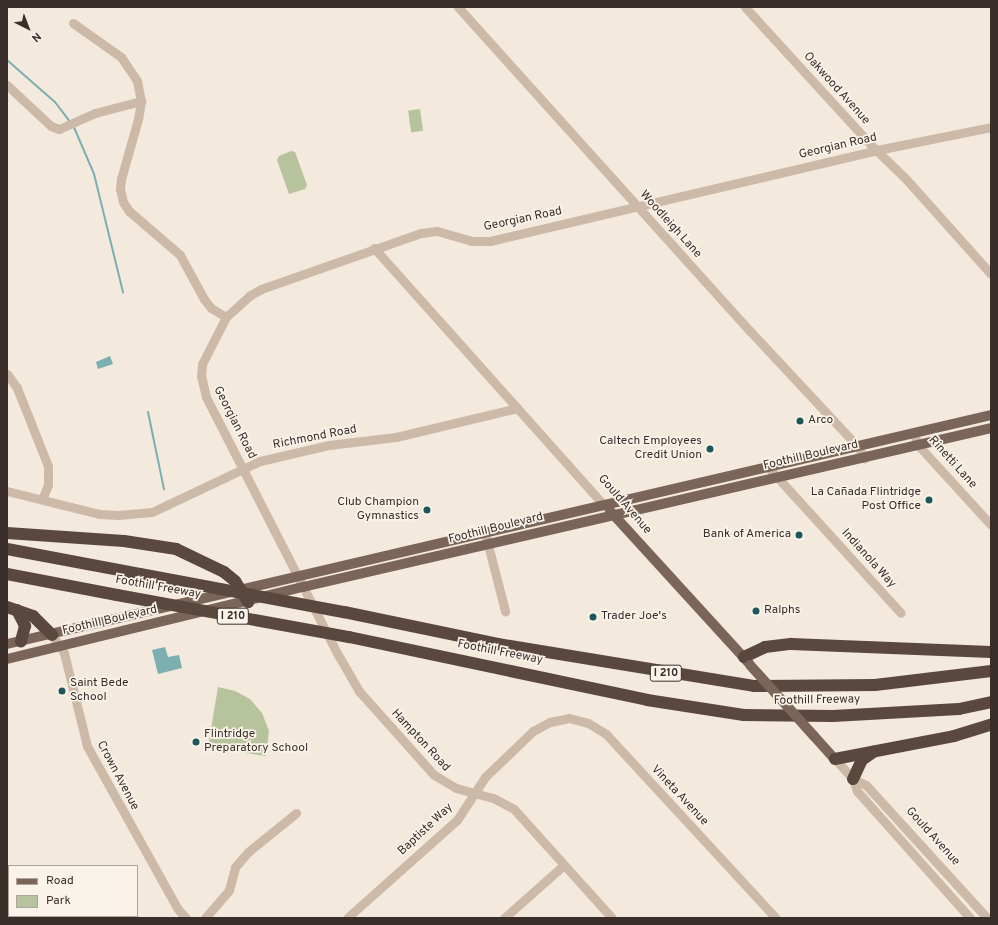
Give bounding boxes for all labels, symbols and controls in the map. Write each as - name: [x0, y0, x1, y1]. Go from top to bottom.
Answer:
- north arrow: [8, 8, 48, 48]
- text: N: [28, 29, 44, 45]
- street label: Oakwood Avenue: [800, 50, 872, 128]
- street label: Georgian Road: [798, 131, 878, 163]
- street label: Woodleigh Lane: [636, 188, 704, 262]
- street label: Georgian Road: [483, 205, 563, 235]
- street label: Georgian Road: [210, 384, 258, 462]
- place label: Arco: [808, 414, 833, 428]
- marker: Arco: [795, 416, 805, 426]
- street label: Richmond Road: [272, 423, 358, 453]
- street label: Rinetti Lane: [925, 434, 979, 492]
- place label: Caltech Employees Credit Union: [599, 435, 702, 463]
- street label: Foothill Boulevard: [762, 438, 860, 474]
- marker: Caltech Employees Credit Union: [705, 444, 715, 454]
- street label: Gould Avenue: [594, 472, 654, 538]
- place label: La Cañada Flintridge Post Office: [811, 486, 921, 514]
- marker: La Cañada Flintridge Post Office: [924, 495, 934, 505]
- place label: Club Champion Gymnastics: [337, 496, 419, 524]
- marker: Club Champion Gymnastics: [422, 505, 432, 515]
- street label: Foothill Boulevard: [447, 510, 545, 548]
- street label: Indianola Way: [838, 526, 898, 592]
- place label: Bank of America: [702, 528, 791, 542]
- marker: Bank of America: [794, 530, 804, 540]
- street label: Foothill Freeway: [114, 573, 202, 603]
- street label: Foothill Boulevard: [61, 603, 159, 639]
- place label: Ralphs: [764, 604, 800, 618]
- marker: Ralphs: [751, 606, 761, 616]
- road number: I 210: [216, 607, 250, 625]
- place label: Trader Joe's: [601, 610, 667, 624]
- marker: Trader Joe's: [588, 612, 598, 622]
- street label: Foothill Freeway: [456, 638, 544, 668]
- road number: I 210: [649, 664, 683, 682]
- place label: Saint Bede School: [70, 677, 128, 705]
- marker: Saint Bede School: [57, 686, 67, 696]
- street label: Foothill Freeway: [773, 693, 861, 709]
- street label: Hampton Road: [387, 707, 453, 775]
- place label: Flintridge Preparatory School: [204, 728, 308, 756]
- marker: Flintridge Preparatory School: [191, 737, 201, 747]
- street label: Crown Avenue: [93, 739, 141, 813]
- street label: Vineta Avenue: [647, 763, 711, 829]
- street label: Baptiste Way: [395, 801, 457, 859]
- street label: Gould Avenue: [902, 804, 962, 870]
- legend: [8, 865, 138, 917]
- text: Road: [46, 873, 74, 889]
- text: Park: [46, 893, 71, 909]

